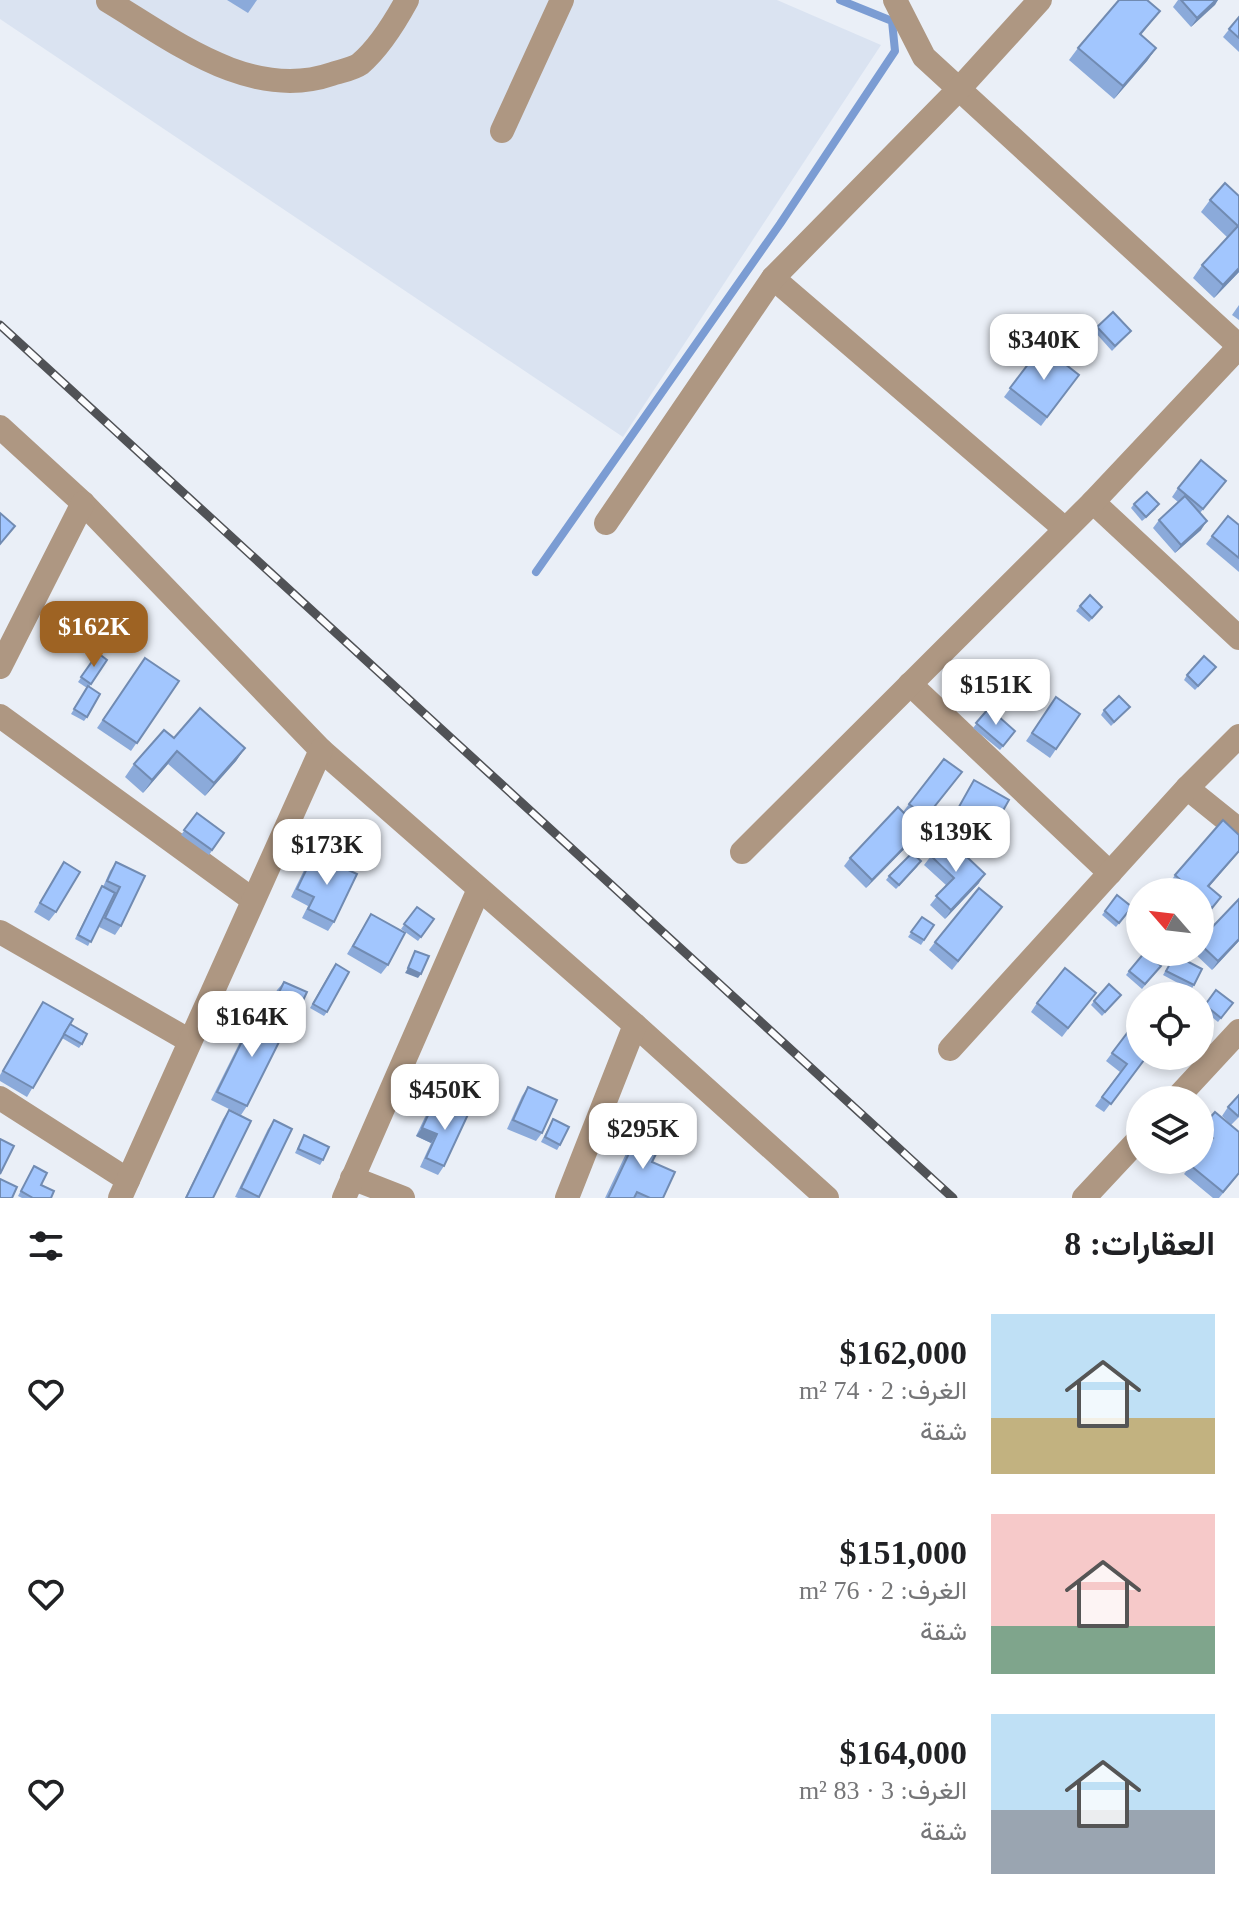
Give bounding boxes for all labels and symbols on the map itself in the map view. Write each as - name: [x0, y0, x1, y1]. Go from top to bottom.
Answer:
- pin: $340K: [988, 314, 1100, 382]
- pin: $162K: [38, 601, 150, 669]
- pin: $151K: [940, 659, 1052, 727]
- pin: $139K: [900, 806, 1012, 874]
- pin: $173K: [271, 819, 383, 887]
- north arrow: [1126, 878, 1214, 966]
- pin: $164K: [196, 991, 308, 1059]
- pin: $450K: [389, 1064, 501, 1132]
- pin: $295K: [587, 1103, 699, 1171]

